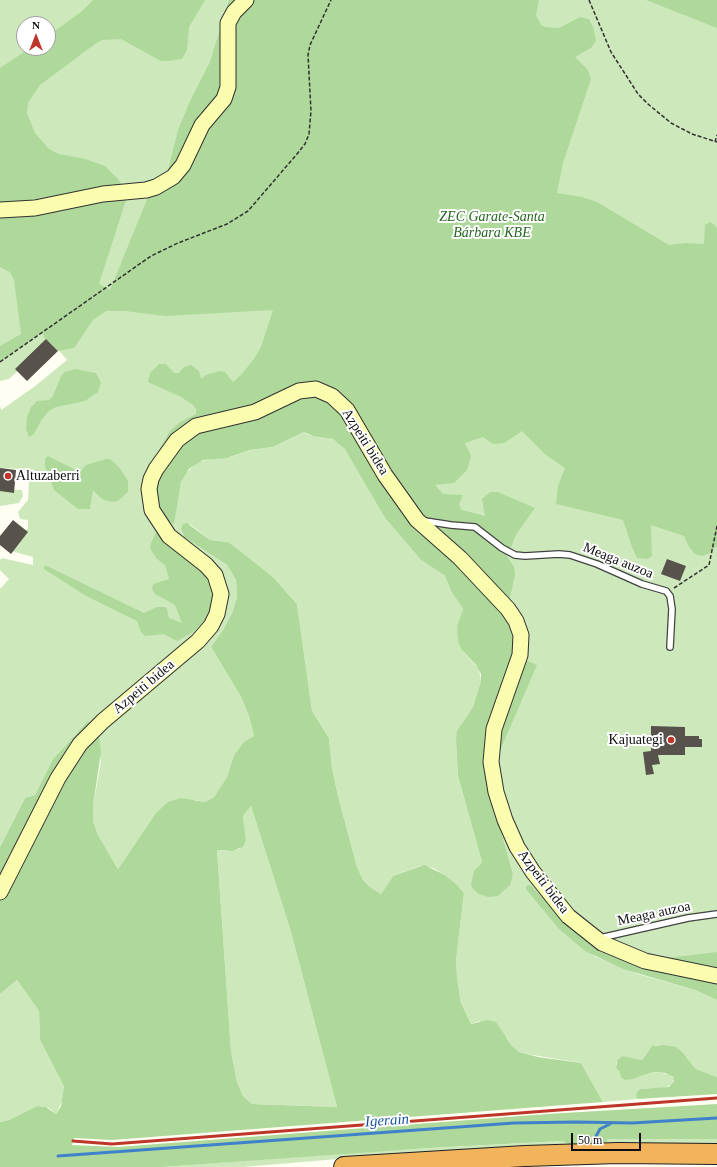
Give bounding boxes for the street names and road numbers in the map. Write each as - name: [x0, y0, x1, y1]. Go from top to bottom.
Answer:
- street label: Azpeiti bidea: [338, 406, 392, 478]
- street label: Meaga auzoa: [580, 539, 656, 583]
- street label: Azpeiti bidea: [110, 656, 178, 718]
- street label: Azpeiti bidea: [514, 847, 572, 917]
- street label: Meaga auzoa: [616, 898, 692, 930]

